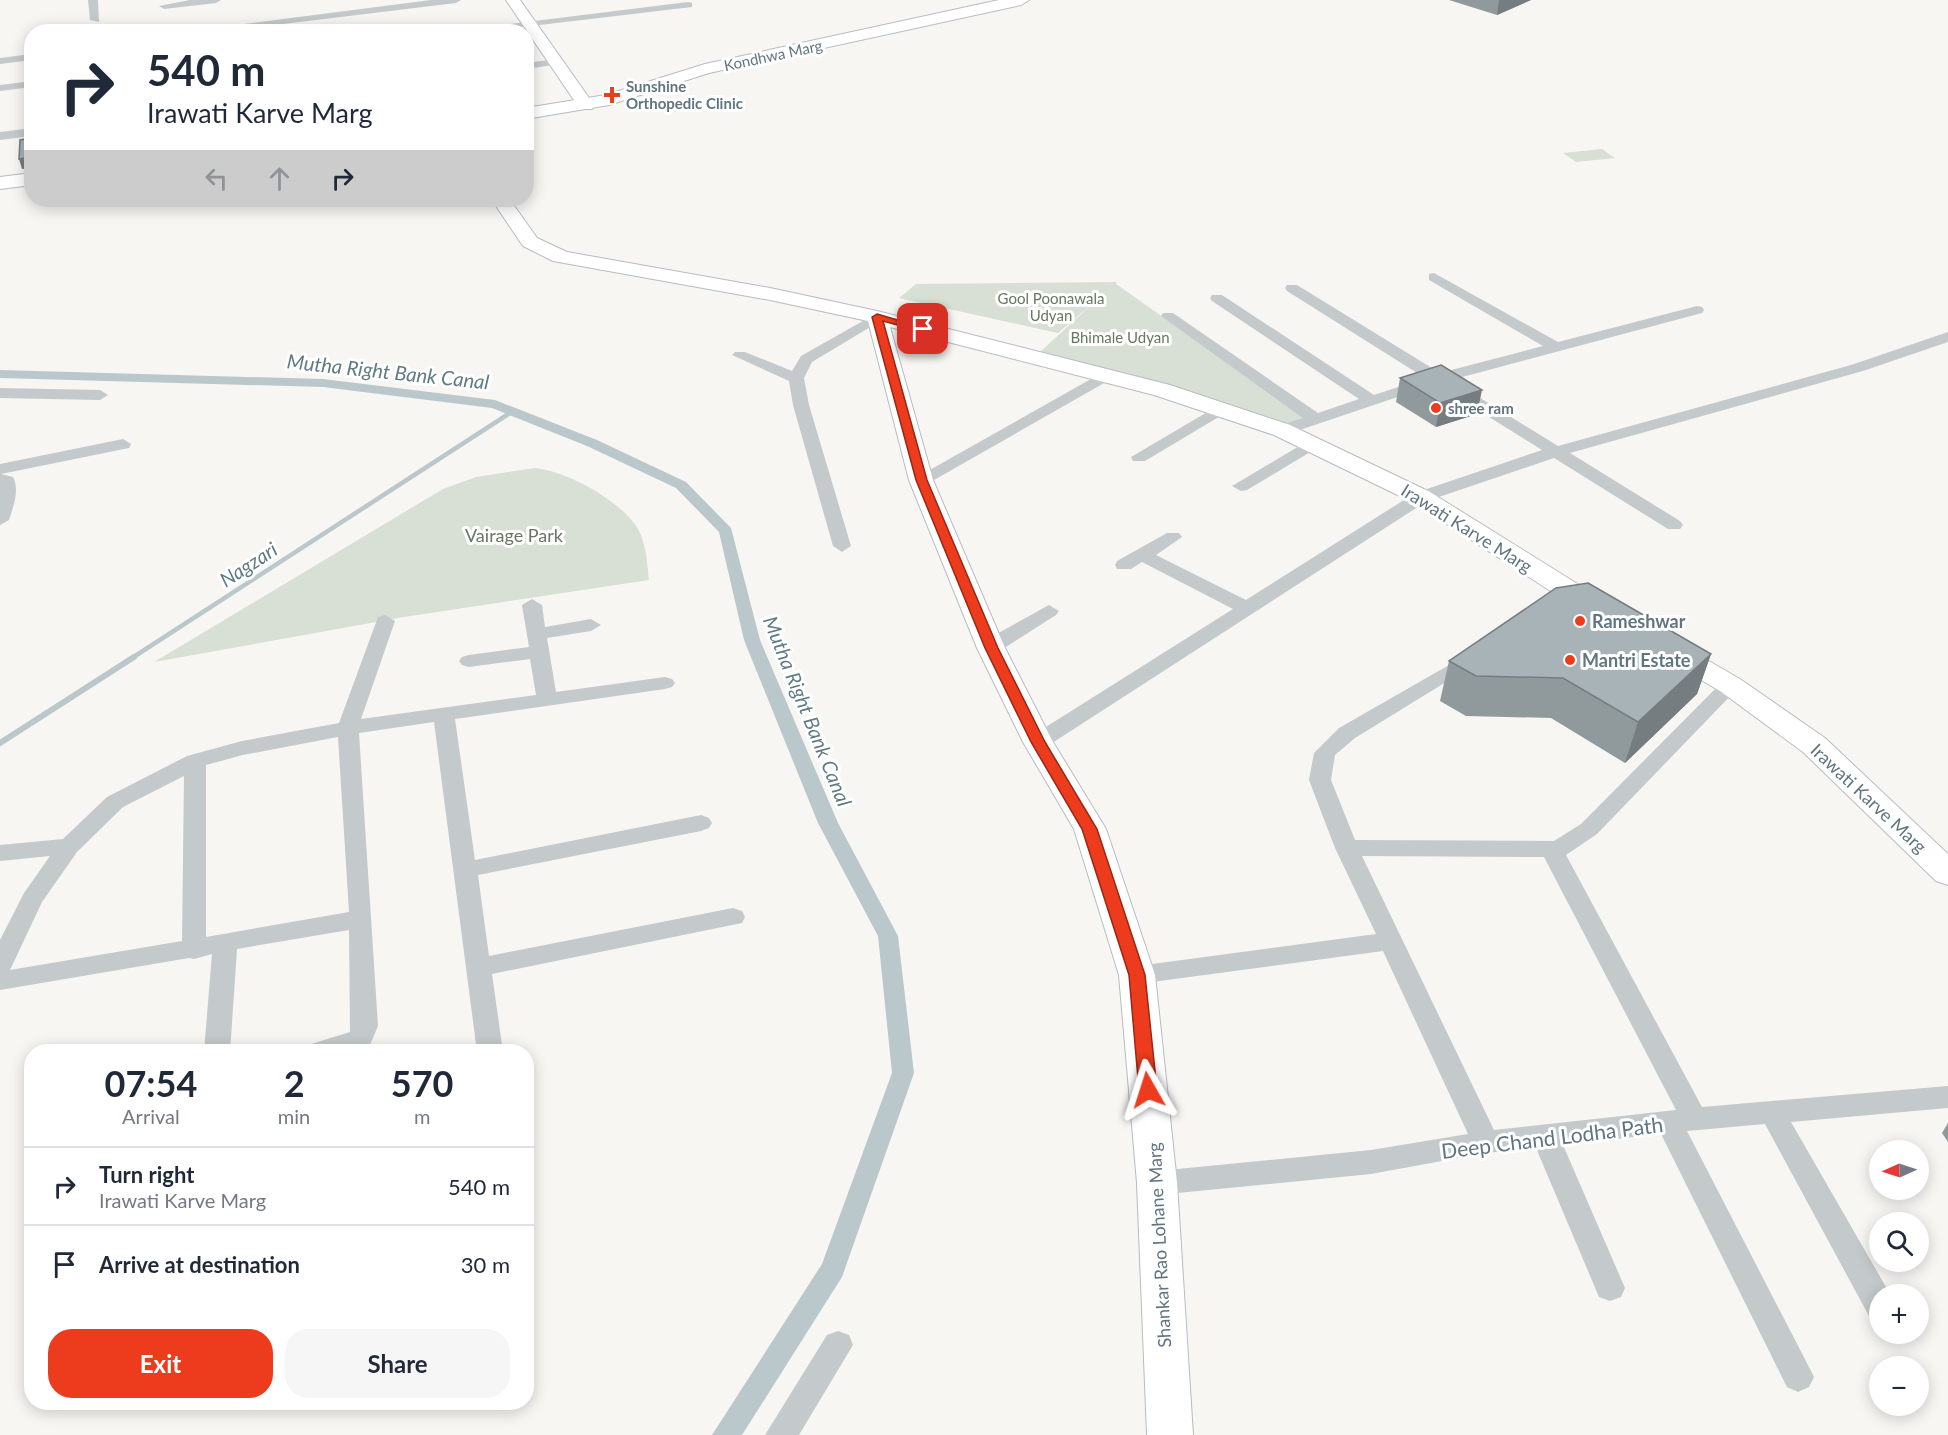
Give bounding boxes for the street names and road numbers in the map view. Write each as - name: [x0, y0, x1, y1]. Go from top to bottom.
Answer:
- street label: Kondhwa Marg: [722, 36, 824, 74]
- street label: Irawati Karve Marg: [1397, 479, 1537, 577]
- street label: Irawati Karve Marg: [1807, 739, 1931, 857]
- street label: Deep Chand Lodha Path: [1440, 1111, 1664, 1163]
- street label: Shankar Rao Lohane Marg: [1143, 1142, 1175, 1348]

